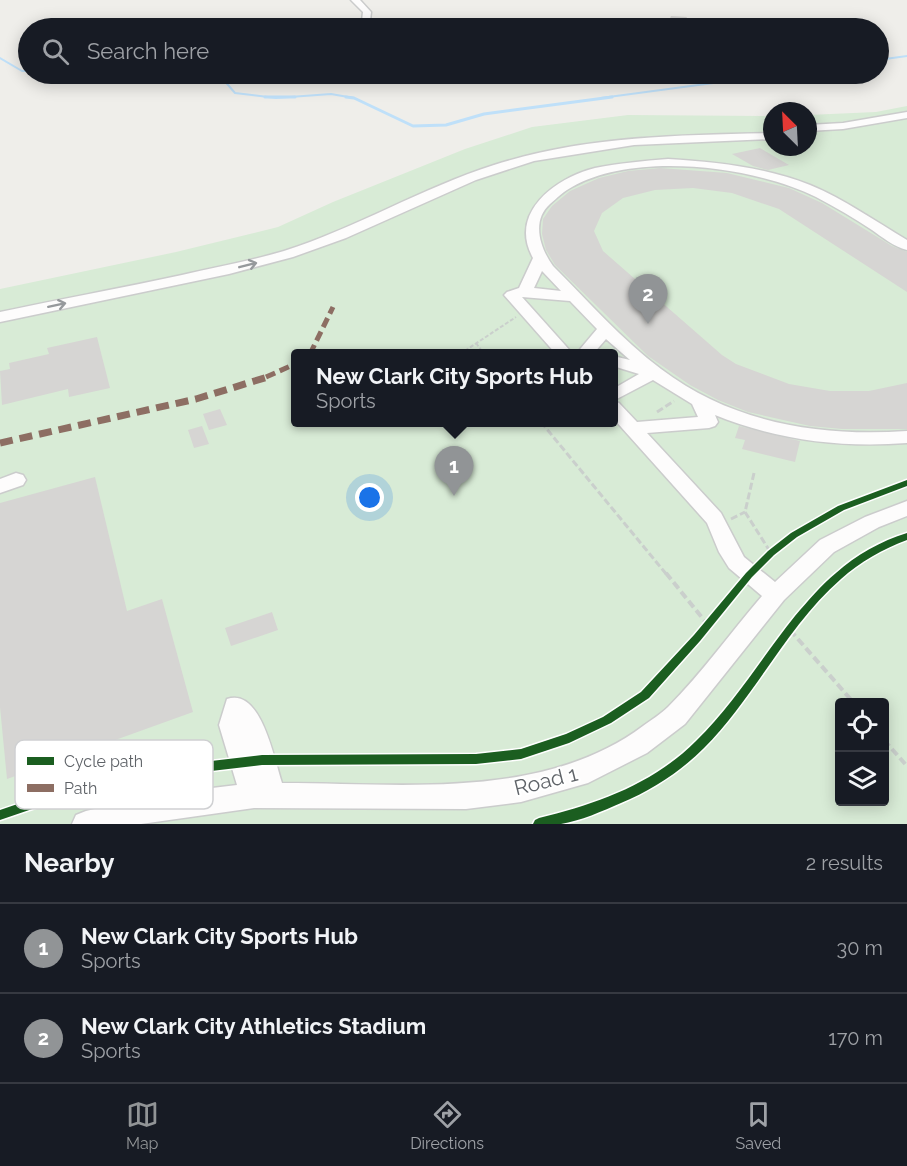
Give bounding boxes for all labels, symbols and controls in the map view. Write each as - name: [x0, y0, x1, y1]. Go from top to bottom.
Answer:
- search box: [18, 18, 889, 84]
- icon: search: [39, 35, 72, 68]
- text: Search here: [87, 38, 209, 64]
- north arrow: [763, 102, 817, 156]
- one-way arrow: [238, 258, 257, 270]
- pin: 2: [628, 274, 668, 324]
- one-way arrow: [47, 299, 67, 310]
- popup: [291, 349, 618, 427]
- text: New Clark City Sports Hub: [316, 363, 593, 389]
- text: Sports: [316, 389, 376, 413]
- pin: 1: [434, 446, 474, 496]
- your location: [355, 483, 384, 512]
- map controls: [835, 698, 889, 806]
- button: locate: [835, 698, 889, 752]
- legend: [15, 740, 213, 809]
- text: Cycle path: [64, 752, 143, 771]
- button: layers: [835, 752, 889, 806]
- street label: Road 1: [511, 761, 580, 800]
- text: Path: [64, 779, 97, 798]
- text: Nearby: [24, 848, 114, 878]
- text: 2 results: [806, 851, 883, 875]
- text: New Clark City Sports Hub: [81, 923, 358, 949]
- text: 1: [39, 936, 48, 960]
- text: 30 m: [837, 936, 883, 960]
- text: Sports: [81, 949, 141, 973]
- text: New Clark City Athletics Stadium: [81, 1013, 426, 1039]
- text: 2: [38, 1026, 49, 1050]
- text: 170 m: [828, 1026, 883, 1050]
- text: Sports: [81, 1039, 141, 1063]
- tab: Map: [126, 1098, 159, 1153]
- tab: Directions: [410, 1098, 484, 1153]
- tab: Saved: [735, 1098, 781, 1153]

